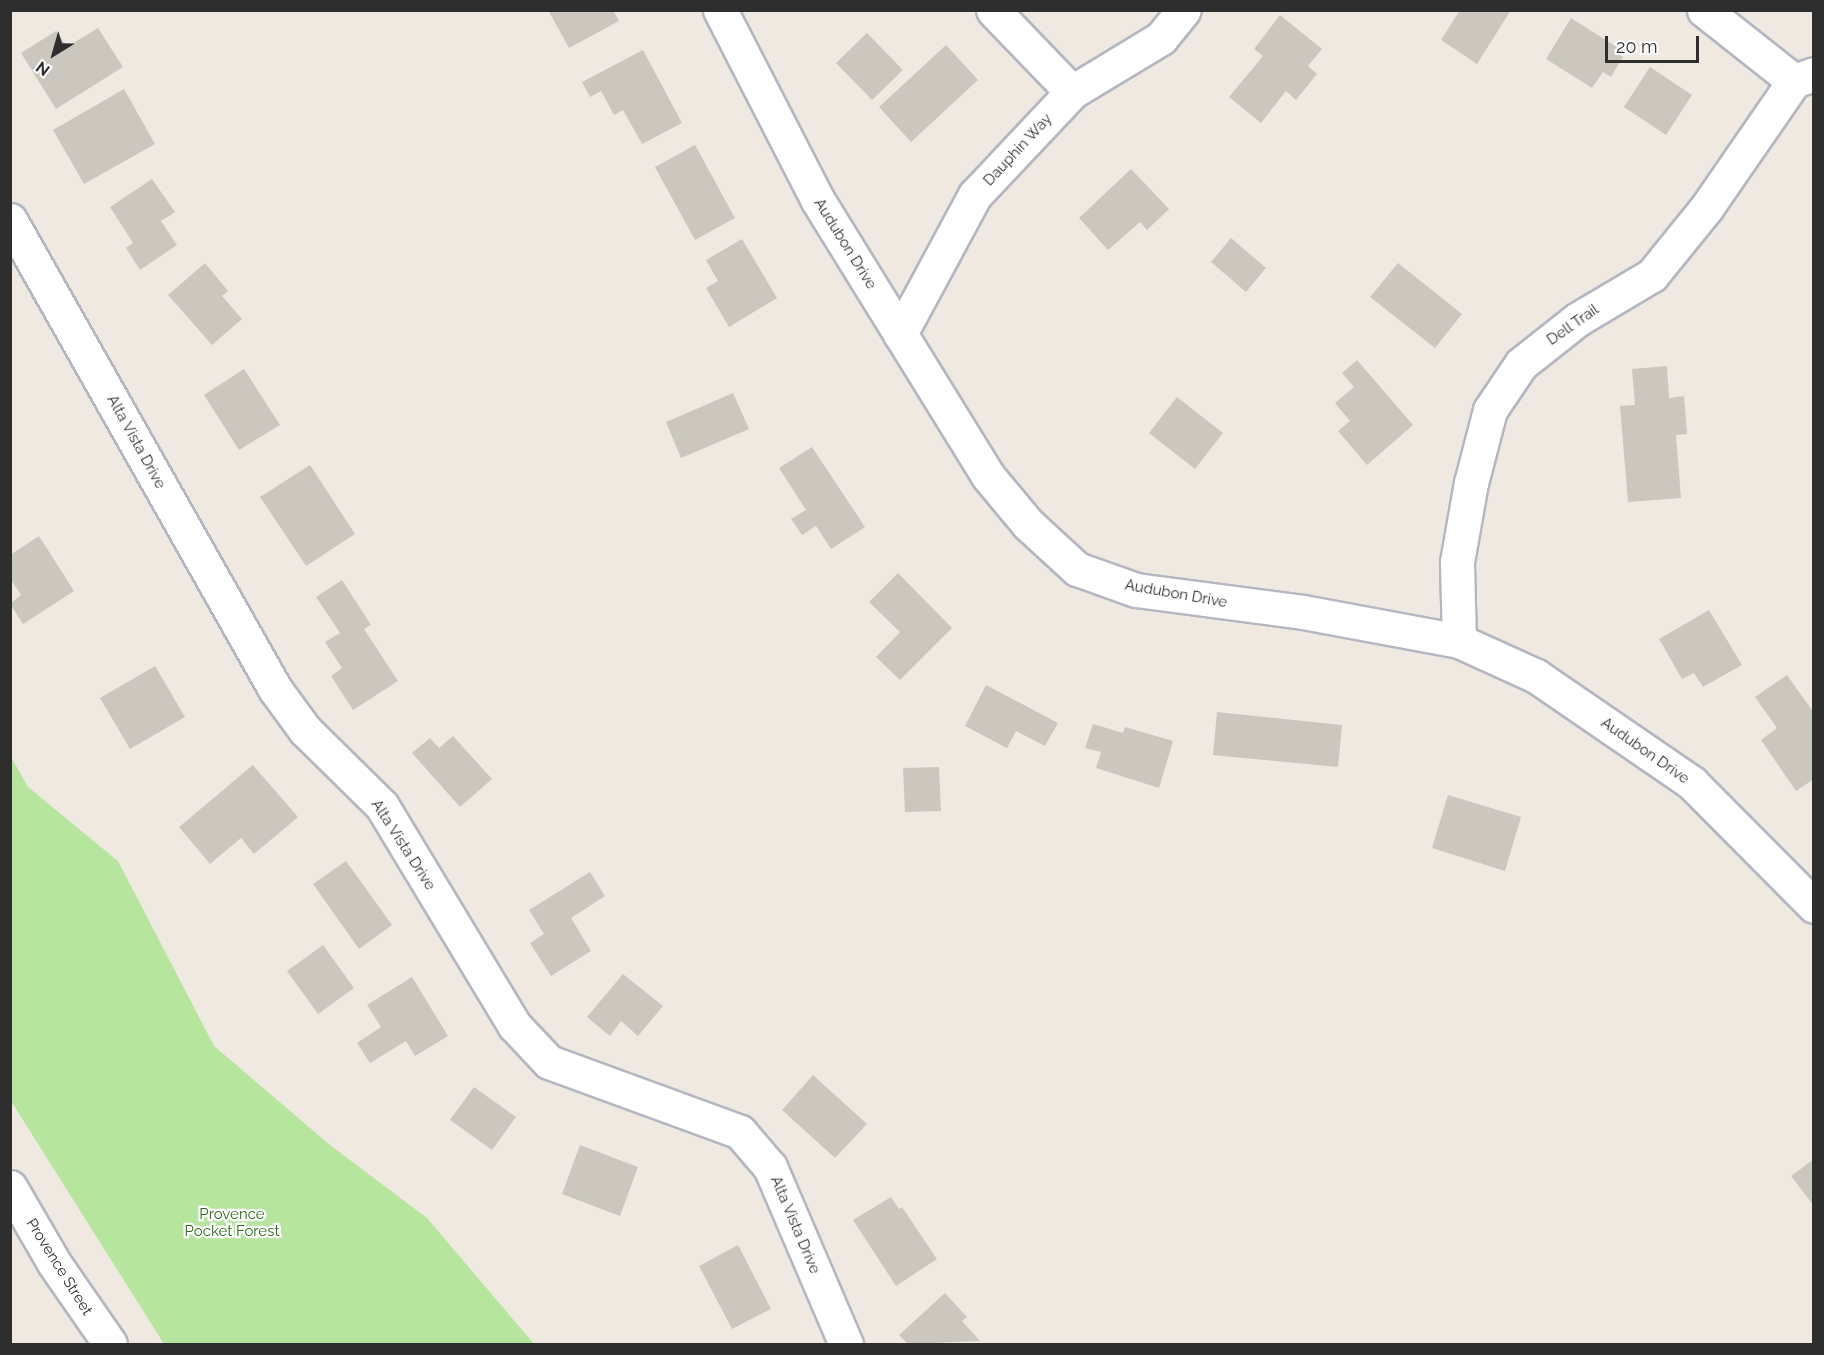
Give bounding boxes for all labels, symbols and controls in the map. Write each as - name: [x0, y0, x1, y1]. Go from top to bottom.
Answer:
- north arrow: [24, 24, 84, 84]
- scale bar: [1608, 24, 1702, 62]
- text: 20 m: [1616, 36, 1658, 57]
- text: N: [32, 58, 53, 80]
- street label: Dauphin Way: [980, 110, 1056, 190]
- street label: Audubon Drive: [810, 195, 880, 293]
- street label: Dell Trail: [1543, 300, 1603, 350]
- street label: Alta Vista Drive: [103, 392, 169, 492]
- street label: Audubon Drive: [1123, 576, 1229, 612]
- street label: Audubon Drive: [1597, 714, 1693, 788]
- street label: Alta Vista Drive: [367, 796, 439, 894]
- street label: Alta Vista Drive: [766, 1173, 824, 1277]
- park label: Provence Pocket Forest: [185, 1205, 279, 1240]
- street label: Provence Street: [22, 1215, 96, 1319]

